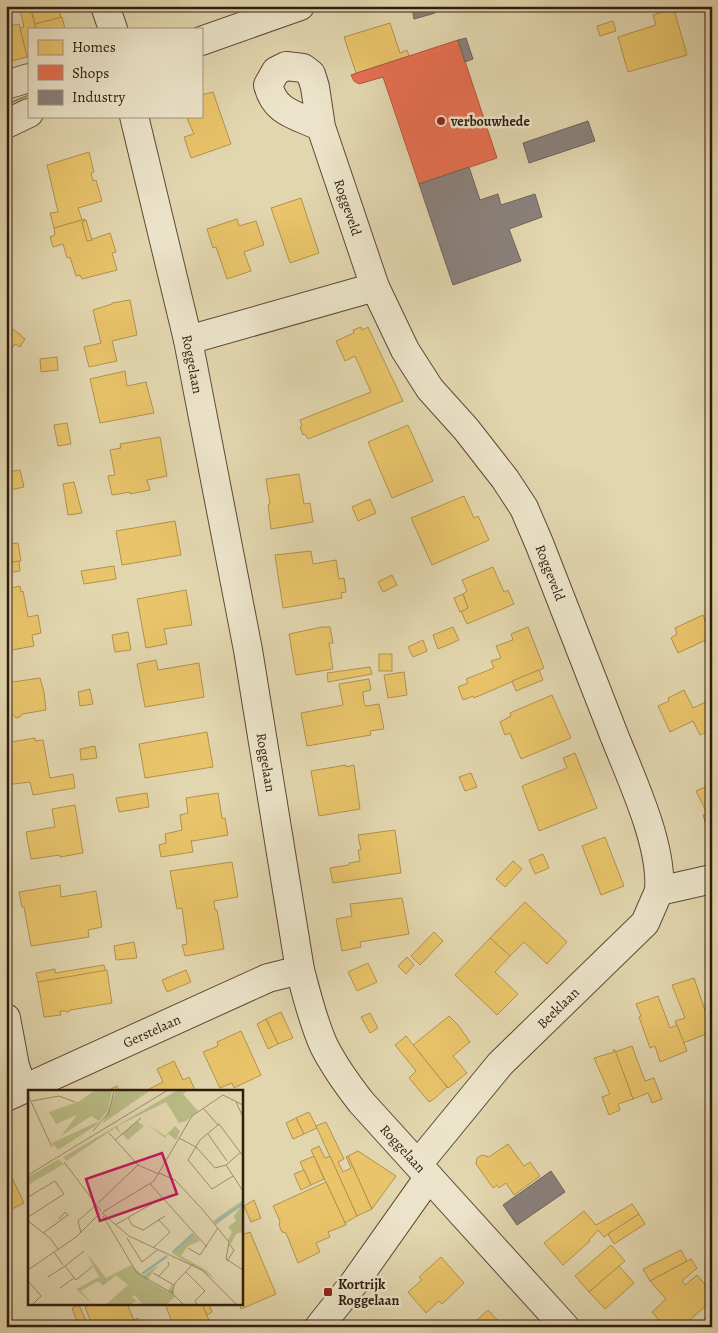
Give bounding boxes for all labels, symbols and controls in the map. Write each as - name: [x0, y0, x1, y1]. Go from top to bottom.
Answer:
- legend: [28, 28, 202, 118]
- text: Homes: [72, 37, 116, 57]
- text: Shops: [72, 63, 109, 83]
- text: Industry: [72, 87, 126, 107]
- place label: verbouwhede: [450, 112, 530, 131]
- marker: verbouwhede: [435, 115, 447, 127]
- street label: Roggeveld: [329, 177, 366, 239]
- street label: Roggelaan: [177, 333, 207, 396]
- street label: Roggeveld: [531, 542, 570, 604]
- street label: Roggelaan: [252, 731, 280, 794]
- street label: Beeklaan: [533, 983, 584, 1033]
- street label: Gerstelaan: [120, 1010, 184, 1053]
- inset map: [28, 1090, 242, 1306]
- street label: Roggelaan: [376, 1120, 430, 1177]
- place label: Kortrijk Roggelaan: [338, 1275, 400, 1310]
- marker: Kortrijk Roggelaan: [322, 1286, 334, 1298]

